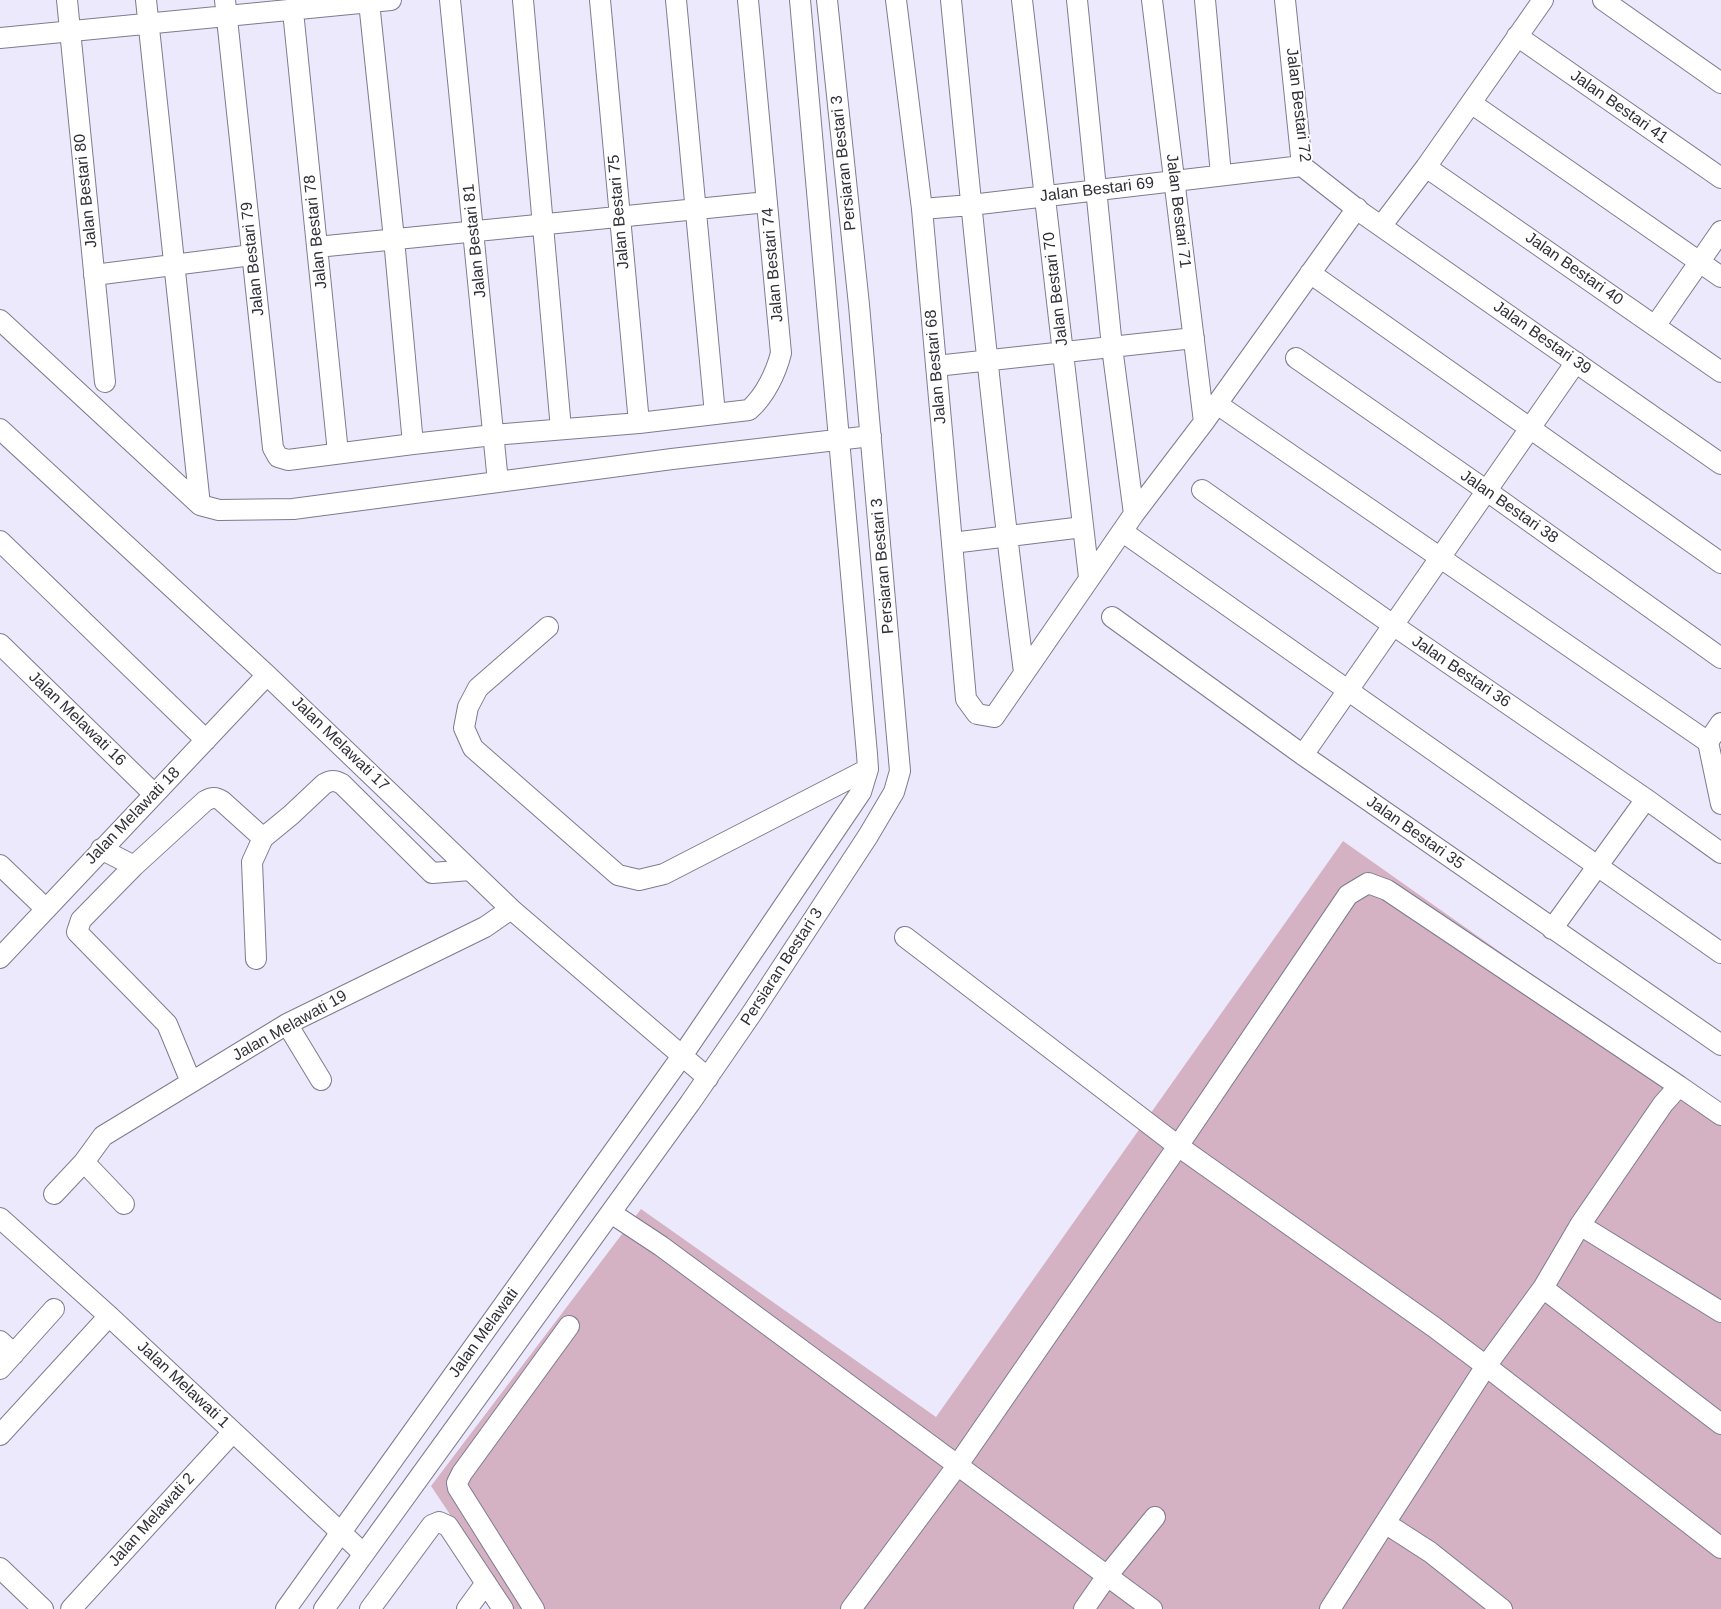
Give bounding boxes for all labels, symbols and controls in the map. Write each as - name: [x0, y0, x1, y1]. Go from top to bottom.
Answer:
- street label: Jalan Bestari 72: [1281, 47, 1315, 163]
- street label: Jalan Bestari 41: [1567, 66, 1671, 148]
- street label: Persiaran Bestari 3: [827, 94, 861, 232]
- street label: Jalan Bestari 80: [70, 133, 102, 249]
- street label: Jalan Bestari 71: [1161, 153, 1195, 269]
- street label: Jalan Bestari 75: [604, 154, 634, 270]
- street label: Jalan Bestari 69: [1039, 173, 1155, 207]
- street label: Jalan Bestari 78: [300, 174, 332, 290]
- street label: Jalan Bestari 81: [459, 183, 491, 299]
- street label: Jalan Bestari 79: [237, 201, 269, 317]
- street label: Jalan Bestari 74: [758, 207, 788, 323]
- street label: Jalan Bestari 40: [1522, 228, 1626, 310]
- street label: Jalan Bestari 70: [1039, 231, 1073, 347]
- street label: Jalan Bestari 39: [1490, 297, 1594, 379]
- street label: Jalan Bestari 68: [921, 309, 951, 425]
- street label: Jalan Bestari 38: [1457, 466, 1561, 548]
- street label: Persiaran Bestari 3: [868, 497, 898, 635]
- street label: Jalan Bestari 36: [1408, 632, 1514, 712]
- street label: Jalan Melawati 16: [24, 668, 130, 770]
- street label: Jalan Melawati 17: [287, 693, 393, 795]
- street label: Jalan Melawati 18: [82, 763, 184, 869]
- street label: Jalan Bestari 35: [1363, 792, 1467, 874]
- street label: Persiaran Bestari 3: [737, 905, 827, 1029]
- street label: Jalan Melawati 19: [229, 987, 351, 1065]
- street label: Jalan Melawati: [445, 1285, 523, 1381]
- street label: Jalan Melawati 1: [133, 1337, 233, 1433]
- street label: Jalan Melawati 2: [105, 1469, 199, 1571]

